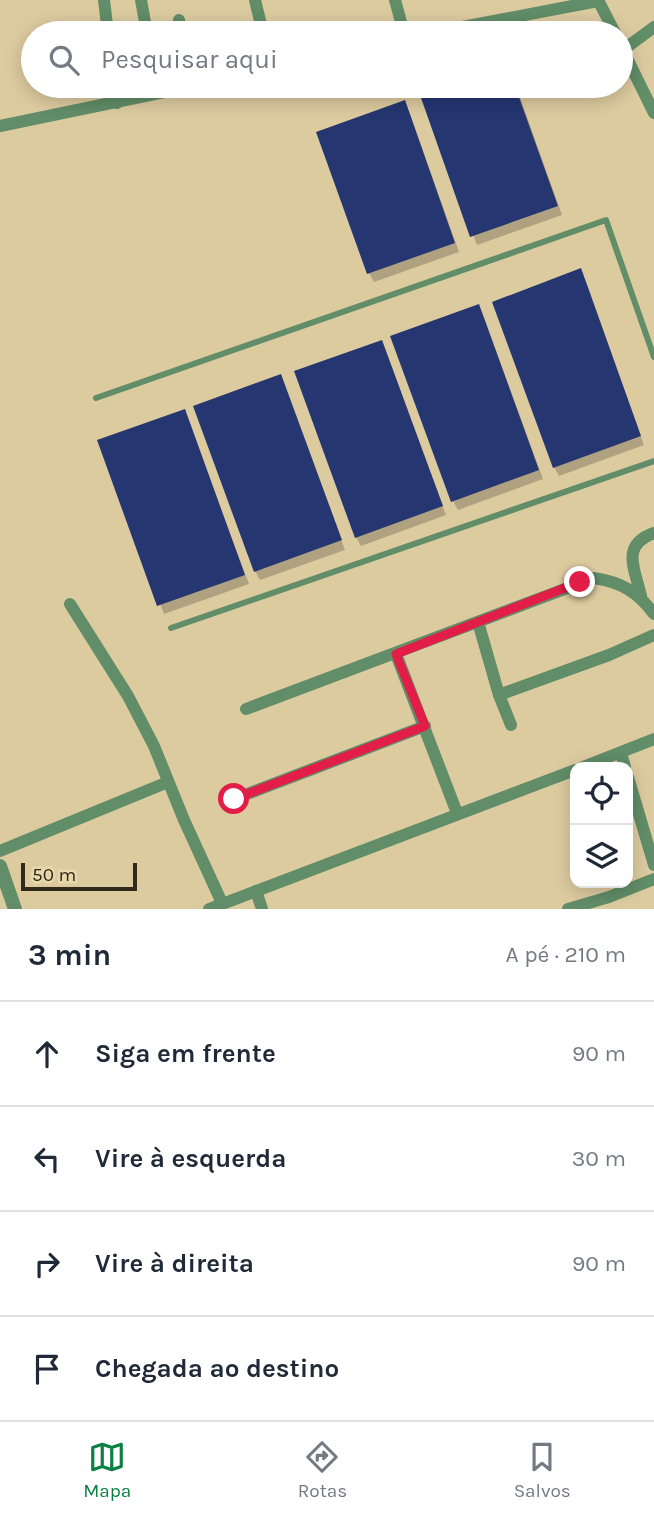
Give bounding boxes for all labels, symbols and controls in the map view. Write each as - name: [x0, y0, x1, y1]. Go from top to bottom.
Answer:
- search box: [21, 21, 633, 98]
- icon: search: [45, 41, 83, 79]
- text: Pesquisar aqui: [101, 44, 278, 75]
- route end: [564, 566, 595, 597]
- map controls: [570, 762, 633, 888]
- button: locate: [570, 762, 633, 825]
- route start: [218, 783, 249, 814]
- button: layers: [570, 825, 633, 888]
- scale bar: [21, 860, 136, 892]
- text: 50 m: [32, 864, 76, 886]
- text: 3 min: [28, 937, 111, 973]
- text: A pé · 210 m: [505, 941, 626, 968]
- icon: ahead: [28, 1035, 66, 1073]
- text: Siga em frente: [95, 1038, 276, 1069]
- text: 90 m: [572, 1040, 626, 1067]
- icon: left: [28, 1140, 66, 1178]
- text: Vire à esquerda: [95, 1143, 286, 1174]
- text: 30 m: [572, 1145, 626, 1172]
- icon: right: [28, 1245, 66, 1283]
- text: Vire à direita: [95, 1248, 254, 1279]
- text: 90 m: [572, 1250, 626, 1277]
- icon: arrive: [28, 1350, 66, 1388]
- text: Chegada ao destino: [95, 1353, 339, 1384]
- tab: Mapa: [83, 1438, 131, 1502]
- tab: Rotas: [298, 1438, 347, 1502]
- tab: Salvos: [514, 1438, 571, 1502]

